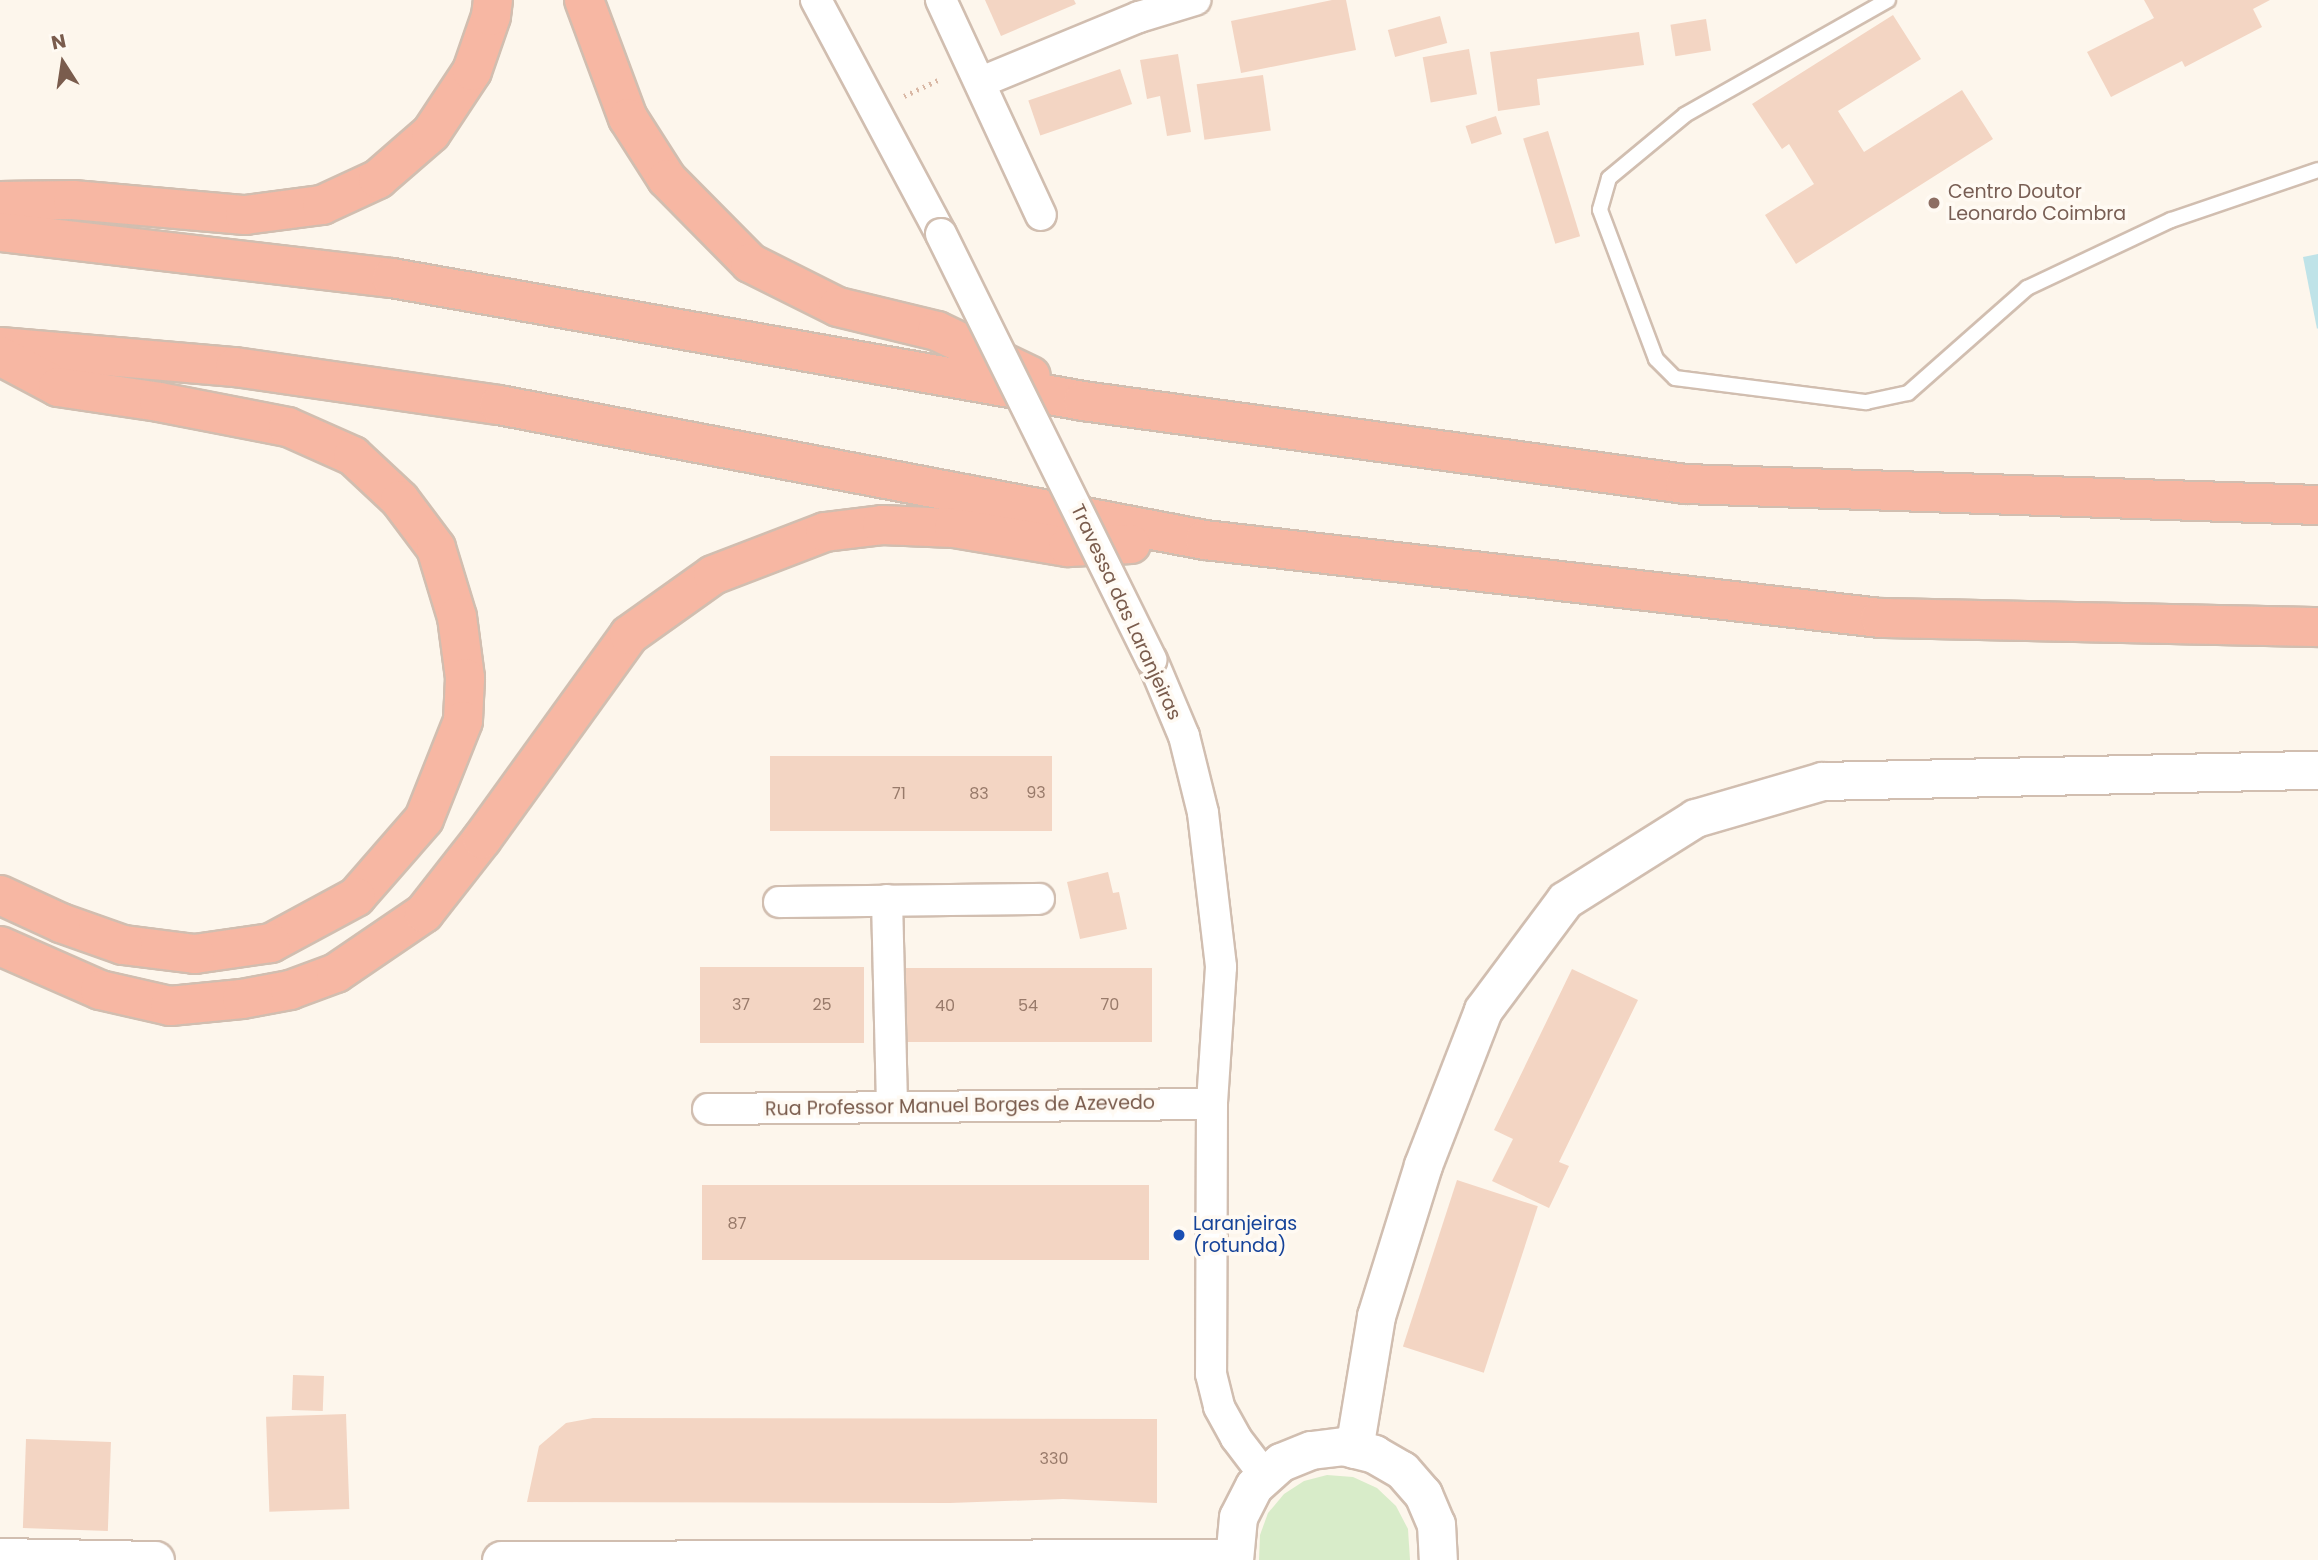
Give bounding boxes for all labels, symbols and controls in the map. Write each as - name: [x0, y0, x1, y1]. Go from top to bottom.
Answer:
- text: N: [49, 27, 68, 57]
- north arrow: [28, 28, 98, 98]
- place label: Centro Doutor Leonardo Coimbra: [1948, 181, 2126, 225]
- marker: Centro Doutor Leonardo Coimbra: [1926, 195, 1942, 211]
- street label: Travessa das Laranjeiras: [1066, 501, 1186, 723]
- house number: 93: [1026, 783, 1046, 803]
- house number: 71: [892, 784, 906, 804]
- house number: 83: [969, 784, 989, 804]
- house number: 37: [732, 995, 750, 1015]
- house number: 25: [812, 995, 832, 1015]
- house number: 70: [1101, 995, 1119, 1015]
- house number: 40: [935, 996, 955, 1016]
- house number: 54: [1018, 996, 1038, 1016]
- street label: Rua Professor Manuel Borges de Azevedo: [765, 1091, 1155, 1121]
- place label: Laranjeiras (rotunda): [1193, 1213, 1297, 1257]
- house number: 87: [728, 1214, 746, 1234]
- marker: Laranjeiras (rotunda): [1171, 1227, 1187, 1243]
- house number: 330: [1040, 1449, 1068, 1469]

